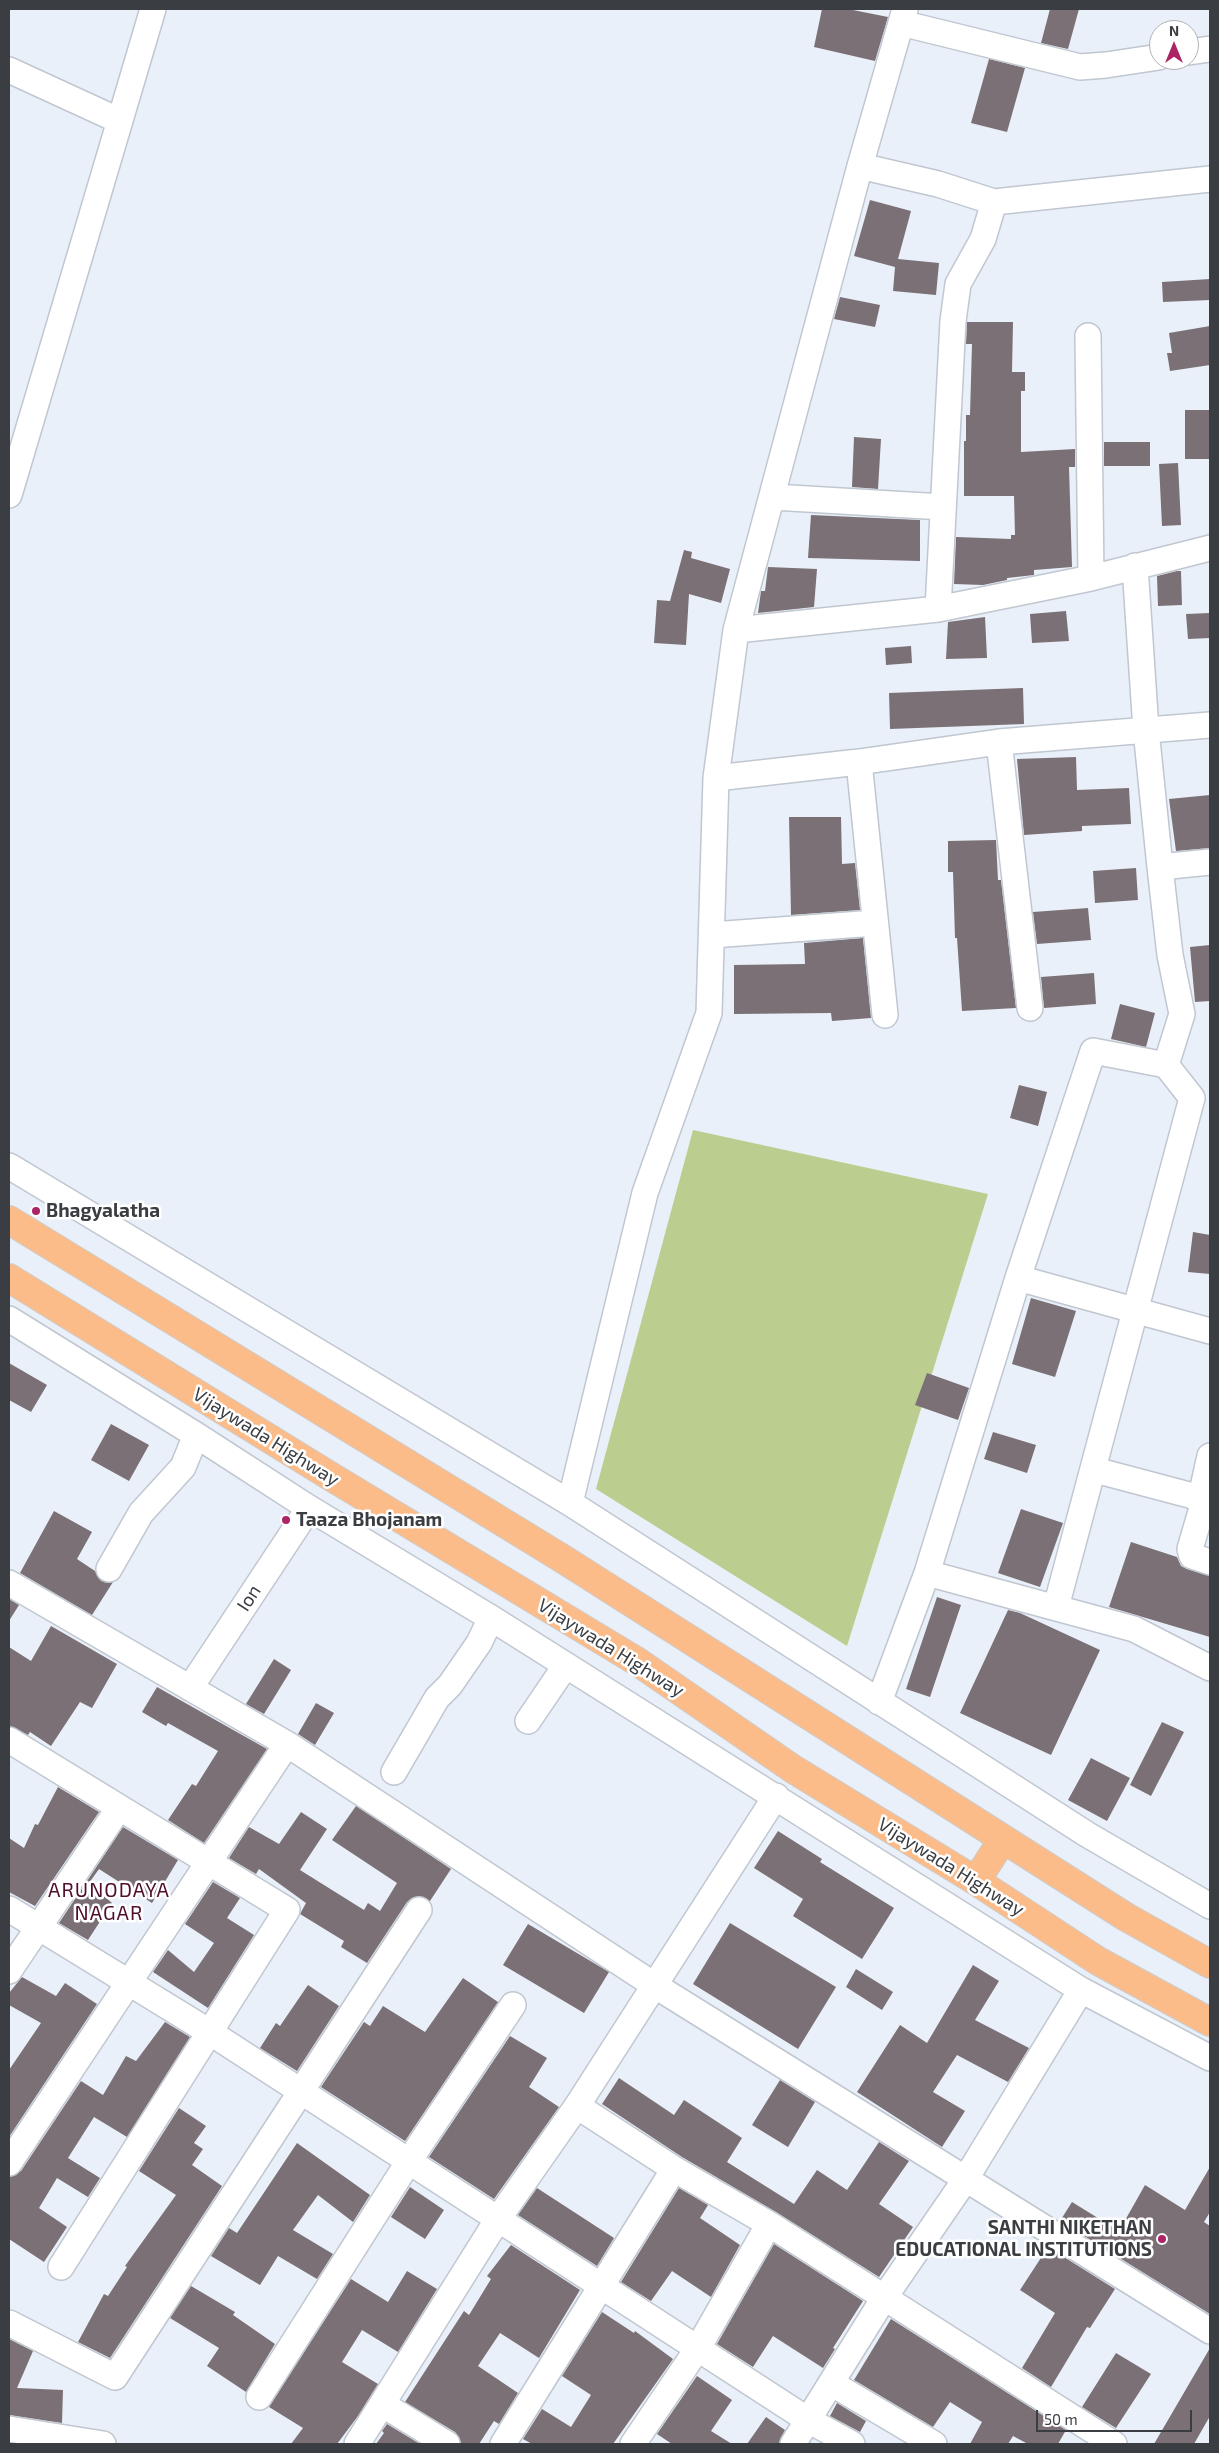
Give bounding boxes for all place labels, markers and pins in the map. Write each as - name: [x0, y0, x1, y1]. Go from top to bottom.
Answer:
- place label: Bhagyalatha: [46, 1200, 160, 1222]
- marker: Bhagyalatha: [30, 1205, 42, 1217]
- place label: Taaza Bhojanam: [296, 1509, 442, 1531]
- marker: Taaza Bhojanam: [280, 1514, 292, 1526]
- place label: SANTHI NIKETHAN EDUCATIONAL INSTITUTIONS: [895, 2217, 1152, 2261]
- marker: SANTHI NIKETHAN EDUCATIONAL INSTITUTIONS: [1156, 2233, 1168, 2245]

